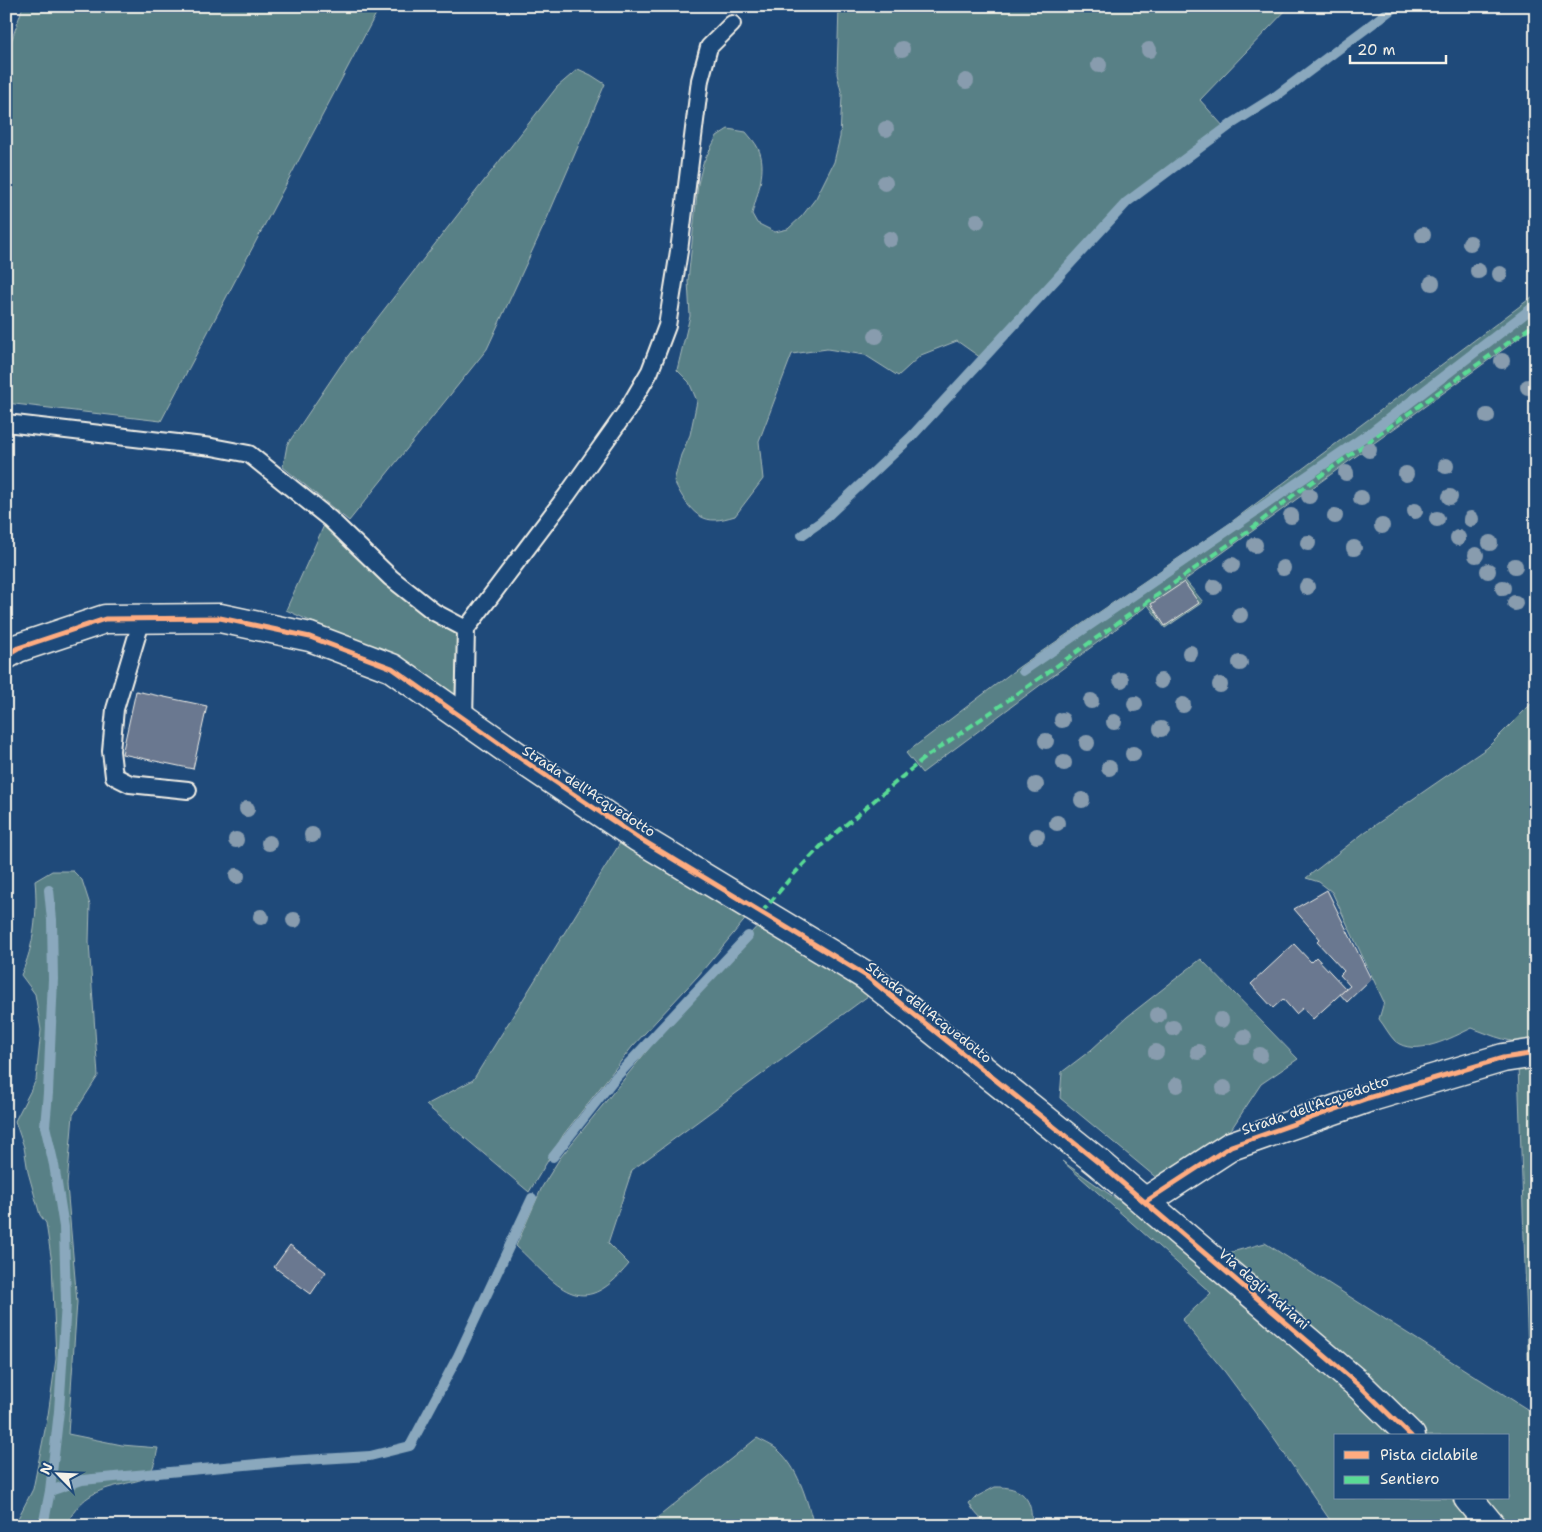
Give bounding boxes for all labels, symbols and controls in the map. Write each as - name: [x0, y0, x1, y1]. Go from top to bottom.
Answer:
- scale bar: [1350, 32, 1446, 64]
- text: 20 m: [1357, 40, 1396, 60]
- street label: Strada dell'Acquedotto: [519, 741, 659, 841]
- street label: Strada dell'Acquedotto: [862, 957, 996, 1067]
- street label: Strada dell'Acquedotto: [1239, 1071, 1391, 1139]
- street label: Via degli Adriani: [1215, 1245, 1313, 1333]
- legend: [1334, 1434, 1510, 1500]
- text: Pista ciclabile: [1380, 1445, 1478, 1465]
- north arrow: [32, 1450, 82, 1500]
- text: N: [36, 1460, 57, 1477]
- text: Sentiero: [1380, 1469, 1439, 1489]

